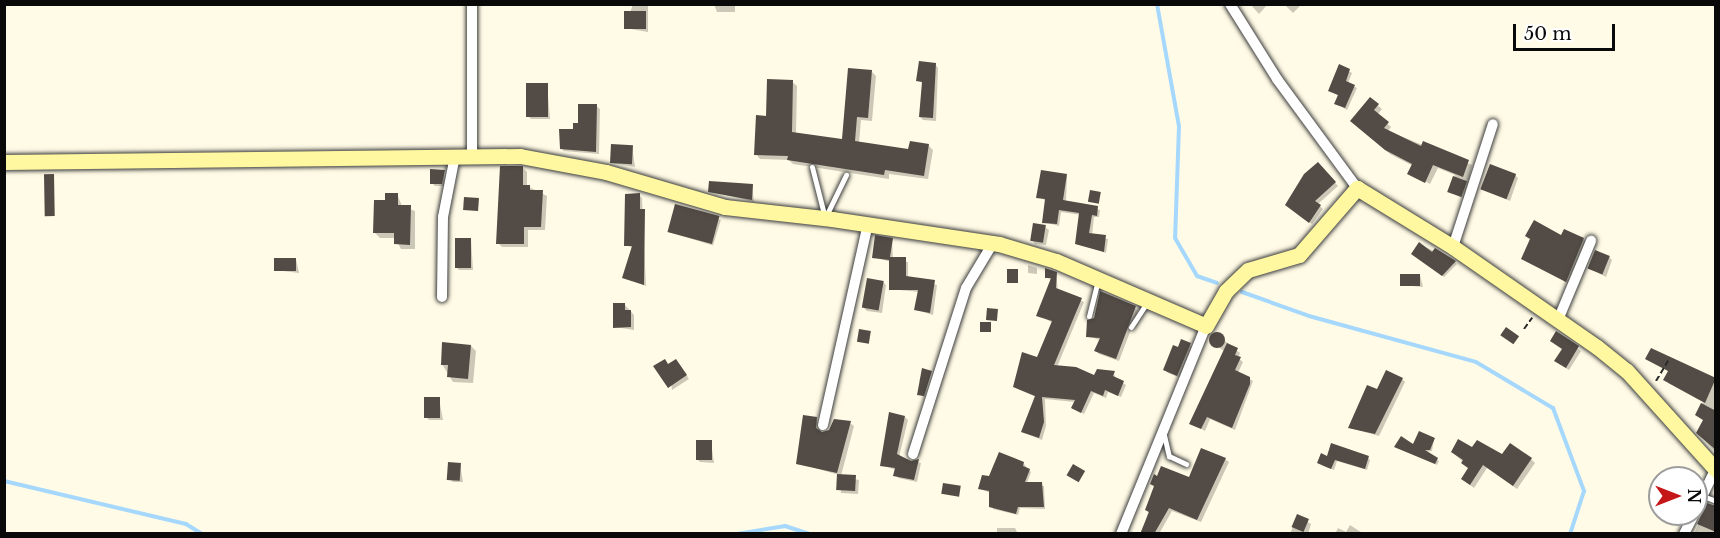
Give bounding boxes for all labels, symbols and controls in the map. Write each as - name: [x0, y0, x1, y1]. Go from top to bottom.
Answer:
- scale bar: [1516, 12, 1618, 50]
- text: 50 m: [1524, 23, 1572, 45]
- north arrow: [1648, 466, 1708, 526]
- text: N: [1684, 488, 1704, 504]

